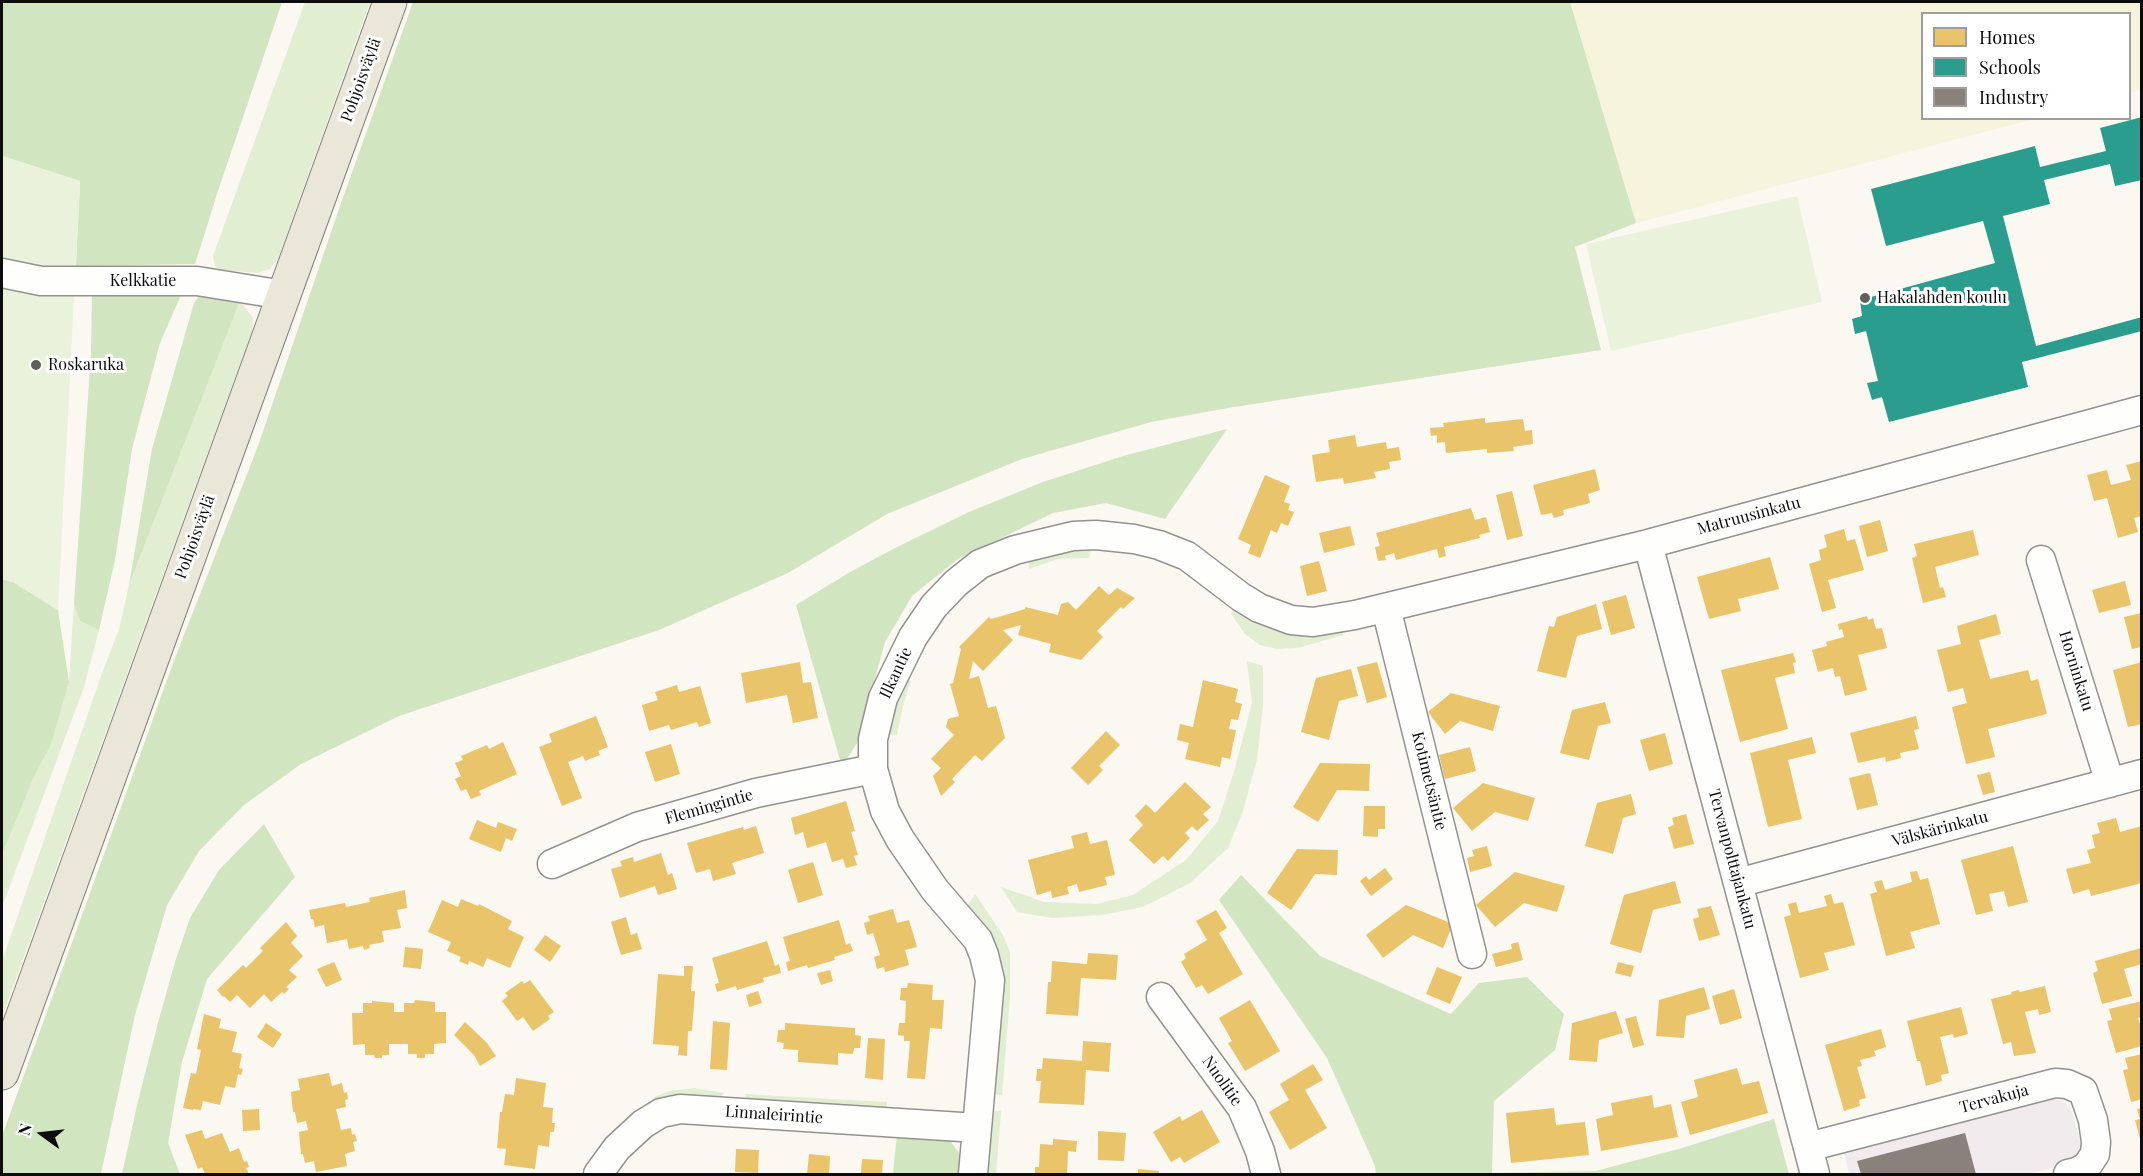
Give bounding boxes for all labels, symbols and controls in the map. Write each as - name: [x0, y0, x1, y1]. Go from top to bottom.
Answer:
- legend: [1921, 12, 2131, 120]
- text: Homes: [1979, 25, 2035, 49]
- street label: Pohjoisväylä: [337, 35, 385, 125]
- text: Schools: [1979, 55, 2041, 79]
- text: Industry: [1979, 85, 2048, 109]
- street label: Kelkkatie: [110, 271, 176, 291]
- place label: Hakalahden koulu: [1877, 288, 2007, 308]
- marker: Hakalahden koulu: [1858, 291, 1872, 305]
- place label: Roskaruka: [48, 355, 124, 375]
- marker: Roskaruka: [29, 358, 43, 372]
- street label: Pohjoisväylä: [171, 492, 219, 582]
- street label: Matruusinkatu: [1695, 493, 1803, 539]
- street label: Horninkatu: [2055, 628, 2097, 714]
- street label: Ilkantie: [876, 644, 916, 702]
- street label: Kotimetsäntie: [1408, 730, 1450, 832]
- street label: Flemingintie: [663, 785, 755, 829]
- street label: Tervanpolttajankatu: [1704, 787, 1760, 931]
- street label: Välskärinkatu: [1890, 807, 1990, 851]
- street label: Nuolitie: [1198, 1052, 1246, 1110]
- street label: Tervakuja: [1957, 1081, 2031, 1117]
- street label: Linnaleirintie: [724, 1102, 824, 1128]
- north arrow: [12, 1104, 72, 1164]
- text: N: [12, 1121, 36, 1138]

